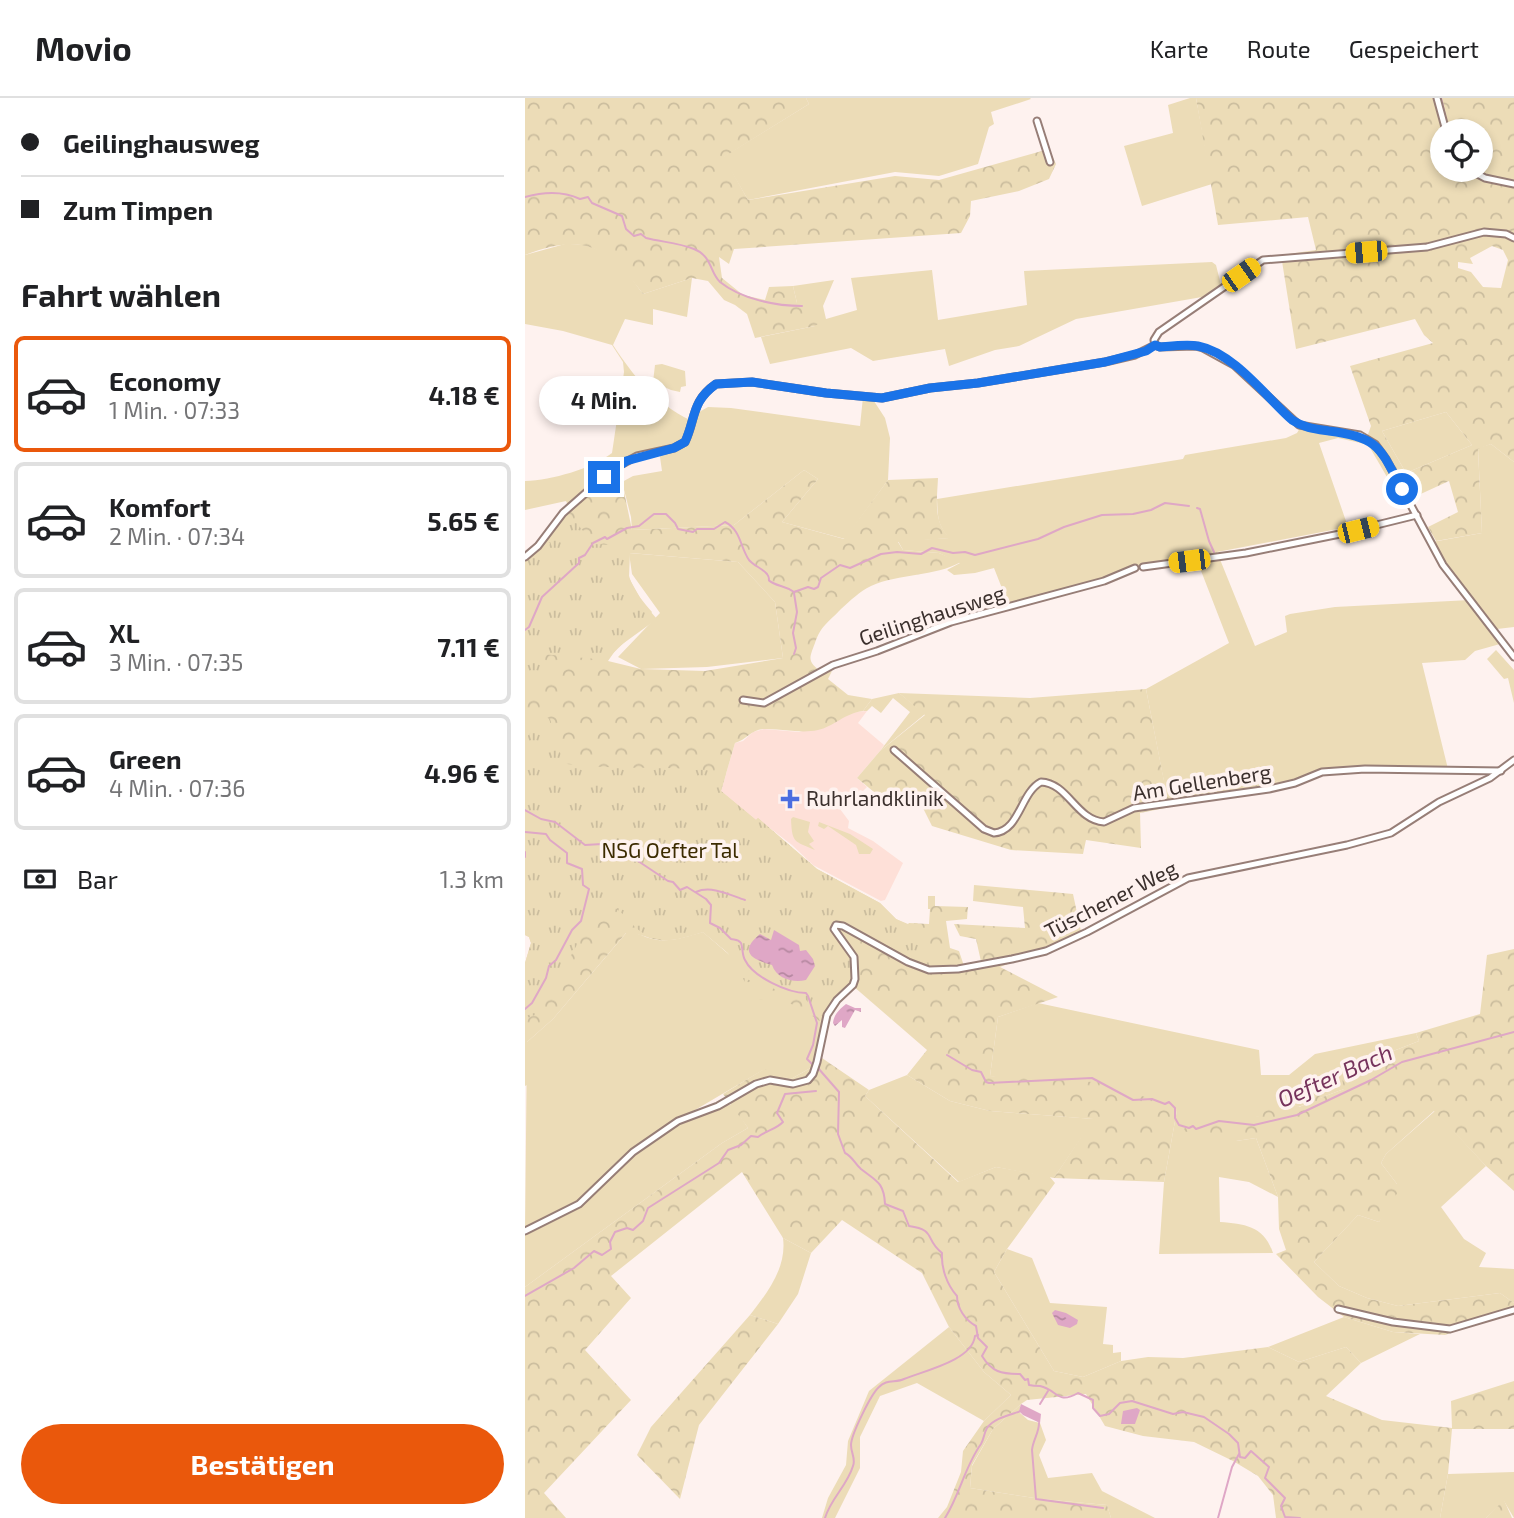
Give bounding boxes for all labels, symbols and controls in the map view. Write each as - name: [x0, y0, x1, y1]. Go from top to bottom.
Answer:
- text: Movio: [35, 28, 132, 68]
- text: Karte: [1150, 34, 1209, 63]
- text: Route: [1247, 34, 1311, 63]
- text: Gespeichert: [1349, 34, 1479, 63]
- map controls: [1430, 119, 1493, 182]
- button: locate: [1430, 119, 1493, 182]
- text: Geilinghausweg: [63, 127, 260, 158]
- text: Zum Timpen: [63, 194, 213, 225]
- car: [1345, 240, 1388, 264]
- car: [1218, 254, 1265, 296]
- text: Fahrt wählen: [21, 275, 221, 313]
- icon: car: [25, 363, 88, 426]
- text: Economy: [109, 365, 221, 396]
- callout: 4 Min.: [539, 376, 669, 424]
- text: 4.18 €: [428, 379, 500, 410]
- text: 4 Min.: [571, 386, 637, 414]
- text: 1 Min. · 07:33: [109, 396, 240, 424]
- route end: [588, 461, 620, 493]
- route start: [1386, 473, 1418, 505]
- icon: car: [25, 489, 88, 552]
- text: Komfort: [109, 491, 211, 522]
- text: 5.65 €: [427, 505, 500, 536]
- car: [1336, 515, 1381, 545]
- text: 2 Min. · 07:34: [109, 522, 245, 550]
- car: [1167, 548, 1212, 574]
- street label: Geilinghausweg: [856, 579, 1008, 650]
- icon: car: [25, 615, 88, 678]
- text: XL: [109, 617, 140, 648]
- text: 7.11 €: [437, 631, 500, 662]
- text: 3 Min. · 07:35: [109, 648, 243, 676]
- icon: car: [25, 741, 88, 804]
- text: Green: [109, 743, 182, 774]
- text: 4.96 €: [424, 757, 500, 788]
- street label: Am Gellenberg: [1131, 758, 1273, 805]
- text: 4 Min. · 07:36: [109, 774, 245, 802]
- place label: Ruhrlandklinik: [806, 785, 944, 810]
- marker: Ruhrlandklinik: [780, 789, 800, 809]
- park label: NSG Oefter Tal: [601, 837, 739, 862]
- street label: Tüschener Weg: [1040, 854, 1181, 943]
- icon: cash: [21, 860, 59, 898]
- text: Bar: [77, 863, 118, 894]
- text: 1.3 km: [440, 865, 504, 893]
- water label: Oefter Bach: [1273, 1037, 1396, 1113]
- button: Bestätigen: [21, 1424, 504, 1504]

